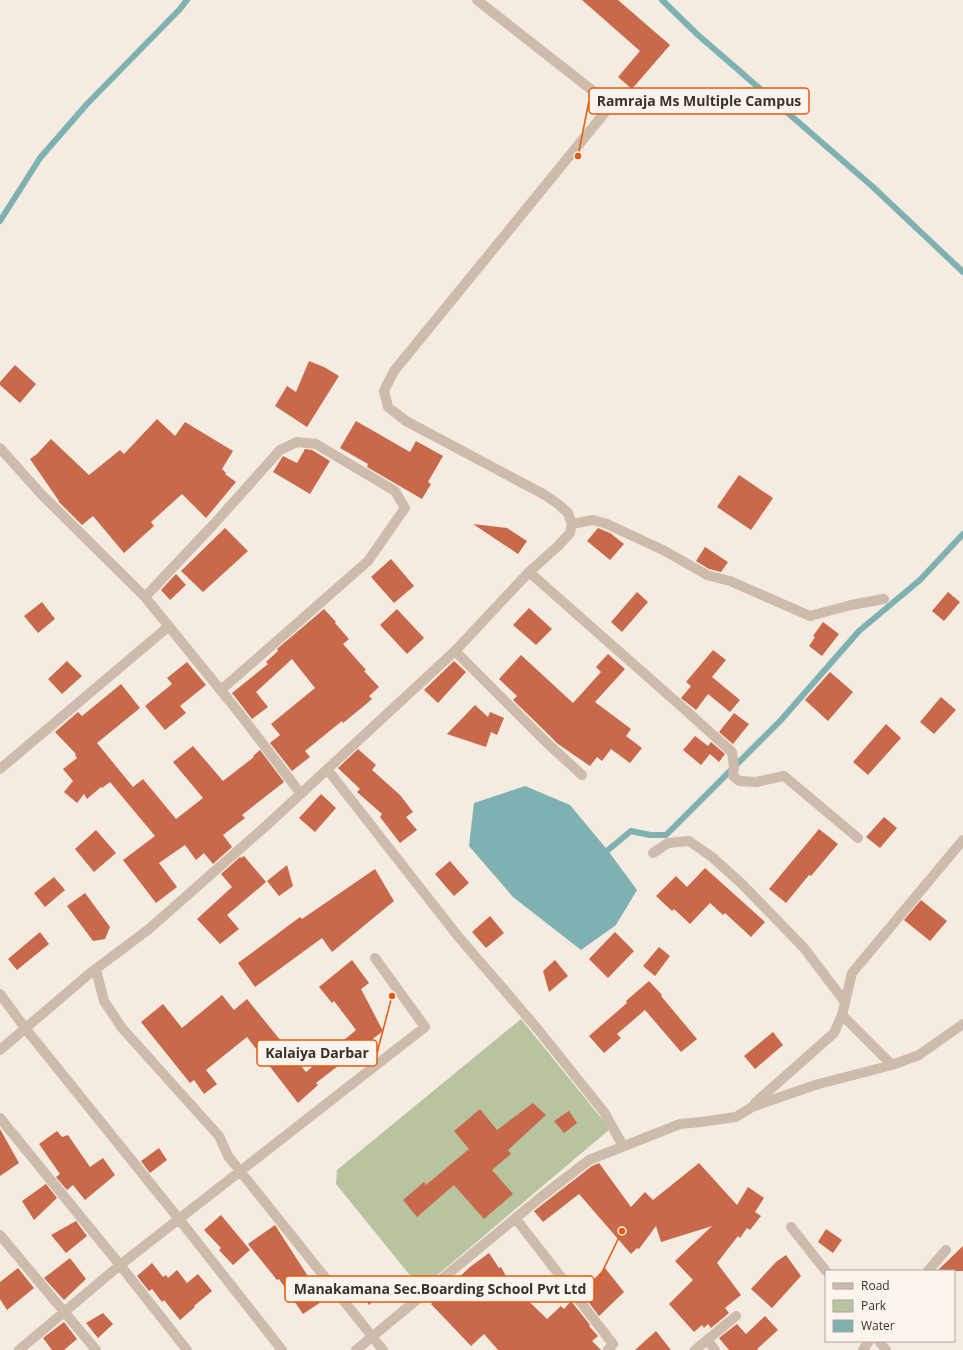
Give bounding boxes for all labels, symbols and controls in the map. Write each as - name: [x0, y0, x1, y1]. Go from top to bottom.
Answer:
- callout: Ramraja Ms Multiple Campus: [589, 88, 809, 114]
- text: Ramraja Ms Multiple Campus: [597, 91, 801, 110]
- callout: Kalaiya Darbar: [257, 1040, 377, 1066]
- text: Kalaiya Darbar: [265, 1043, 369, 1062]
- legend: [825, 1270, 955, 1342]
- callout: Manakamana Sec.Boarding School Pvt Ltd: [285, 1276, 594, 1302]
- text: Road: [861, 1277, 890, 1294]
- text: Manakamana Sec.Boarding School Pvt Ltd: [294, 1279, 586, 1298]
- text: Park: [861, 1297, 887, 1314]
- text: Water: [861, 1317, 895, 1334]

